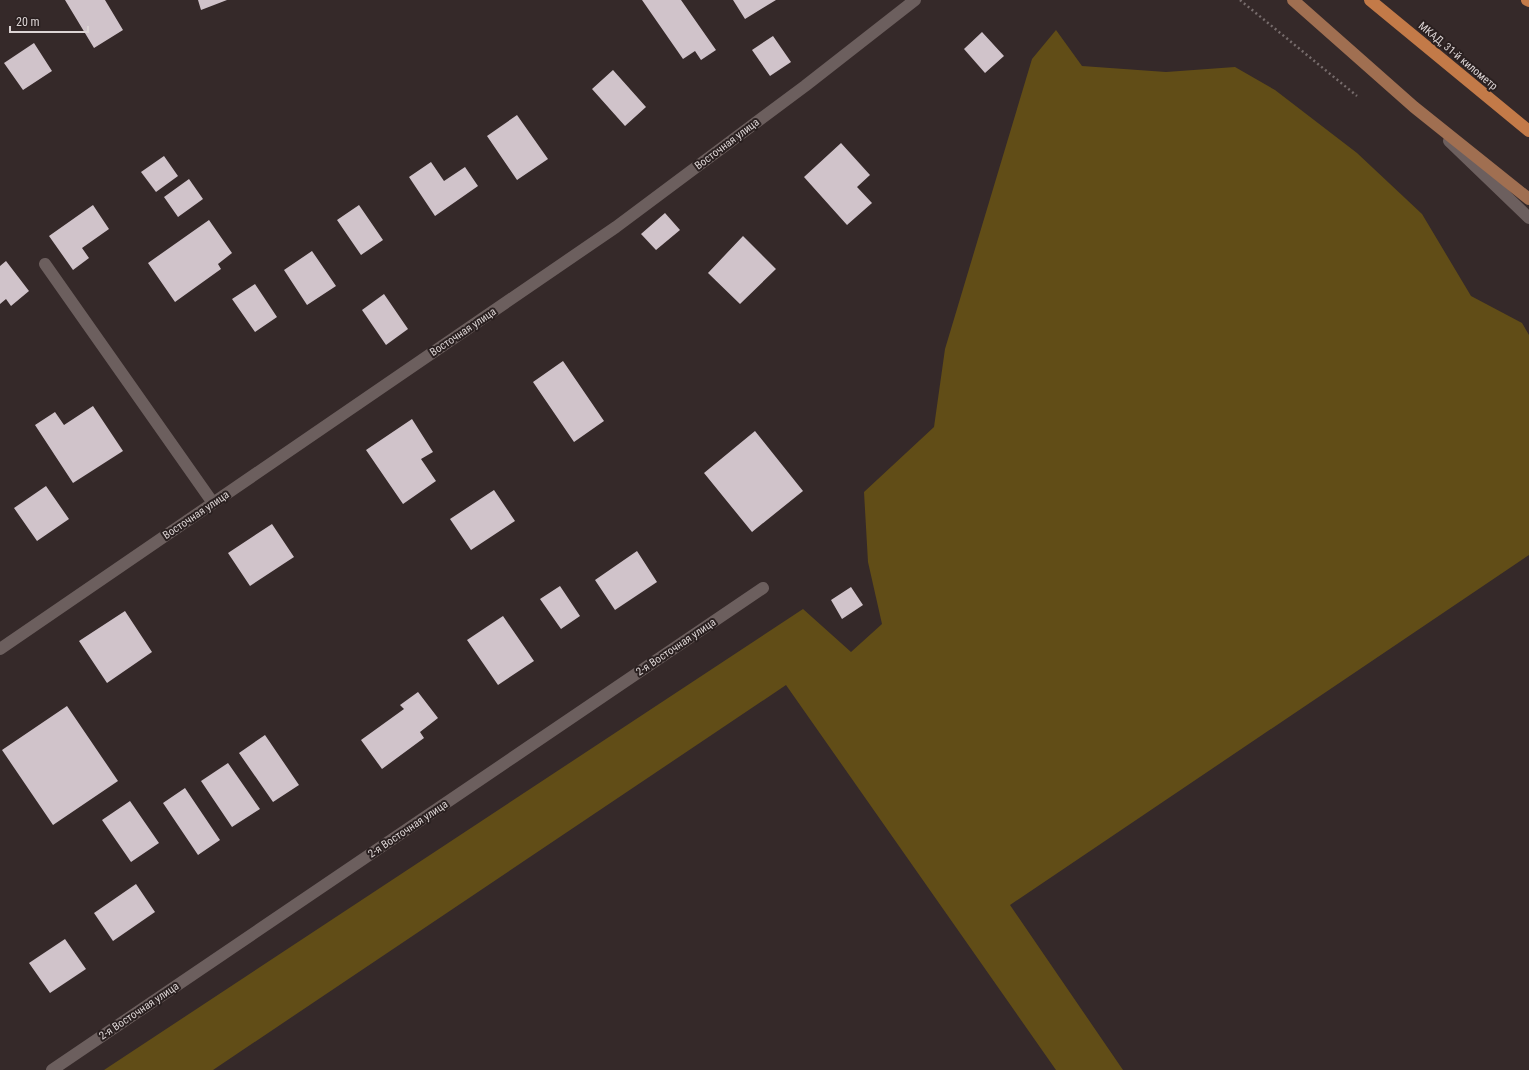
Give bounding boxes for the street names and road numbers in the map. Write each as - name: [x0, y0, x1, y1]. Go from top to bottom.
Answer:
- street label: МКАД, 31-й километр: [1416, 19, 1500, 93]
- street label: Восточная улица: [692, 116, 762, 172]
- street label: Восточная улица: [427, 305, 499, 359]
- street label: Восточная улица: [160, 488, 232, 542]
- street label: 2-я Восточная улица: [634, 616, 718, 678]
- street label: 2-я Восточная улица: [366, 798, 450, 860]
- street label: 2-я Восточная улица: [97, 980, 181, 1042]

